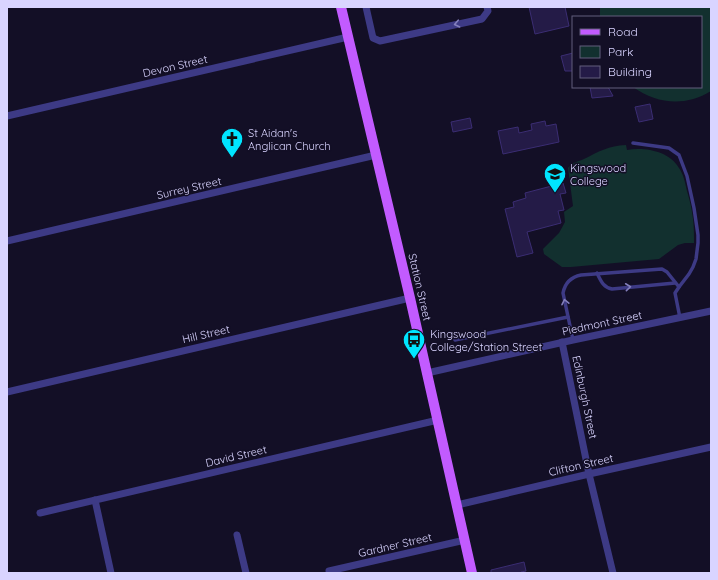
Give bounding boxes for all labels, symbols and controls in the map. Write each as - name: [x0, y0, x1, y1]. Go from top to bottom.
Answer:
- legend: [572, 16, 702, 88]
- one-way arrow: [454, 19, 460, 28]
- text: Road: [608, 24, 638, 39]
- text: Park: [608, 44, 633, 59]
- street label: Devon Street: [141, 52, 209, 80]
- text: Building: [608, 64, 652, 79]
- church icon: St Aidan's Anglican Church: [219, 126, 245, 159]
- place label: St Aidan's Anglican Church: [248, 126, 331, 153]
- school or university icon: Kingswood College: [542, 161, 568, 194]
- place label: Kingswood College: [570, 161, 626, 188]
- street label: Surrey Street: [155, 174, 223, 202]
- street label: Station Street: [405, 252, 435, 322]
- one-way arrow: [625, 283, 631, 292]
- one-way arrow: [561, 299, 569, 305]
- street label: Piedmont Street: [561, 308, 644, 338]
- street label: Hill Street: [181, 322, 231, 346]
- bus stop icon: Kingswood College/Station Street: [401, 327, 427, 360]
- place label: Kingswood College/Station Street: [430, 327, 543, 354]
- street label: Edinburgh Street: [569, 354, 601, 440]
- street label: David Street: [204, 442, 268, 470]
- street label: Clifton Street: [547, 451, 615, 479]
- street label: Gardner Street: [357, 530, 433, 560]

